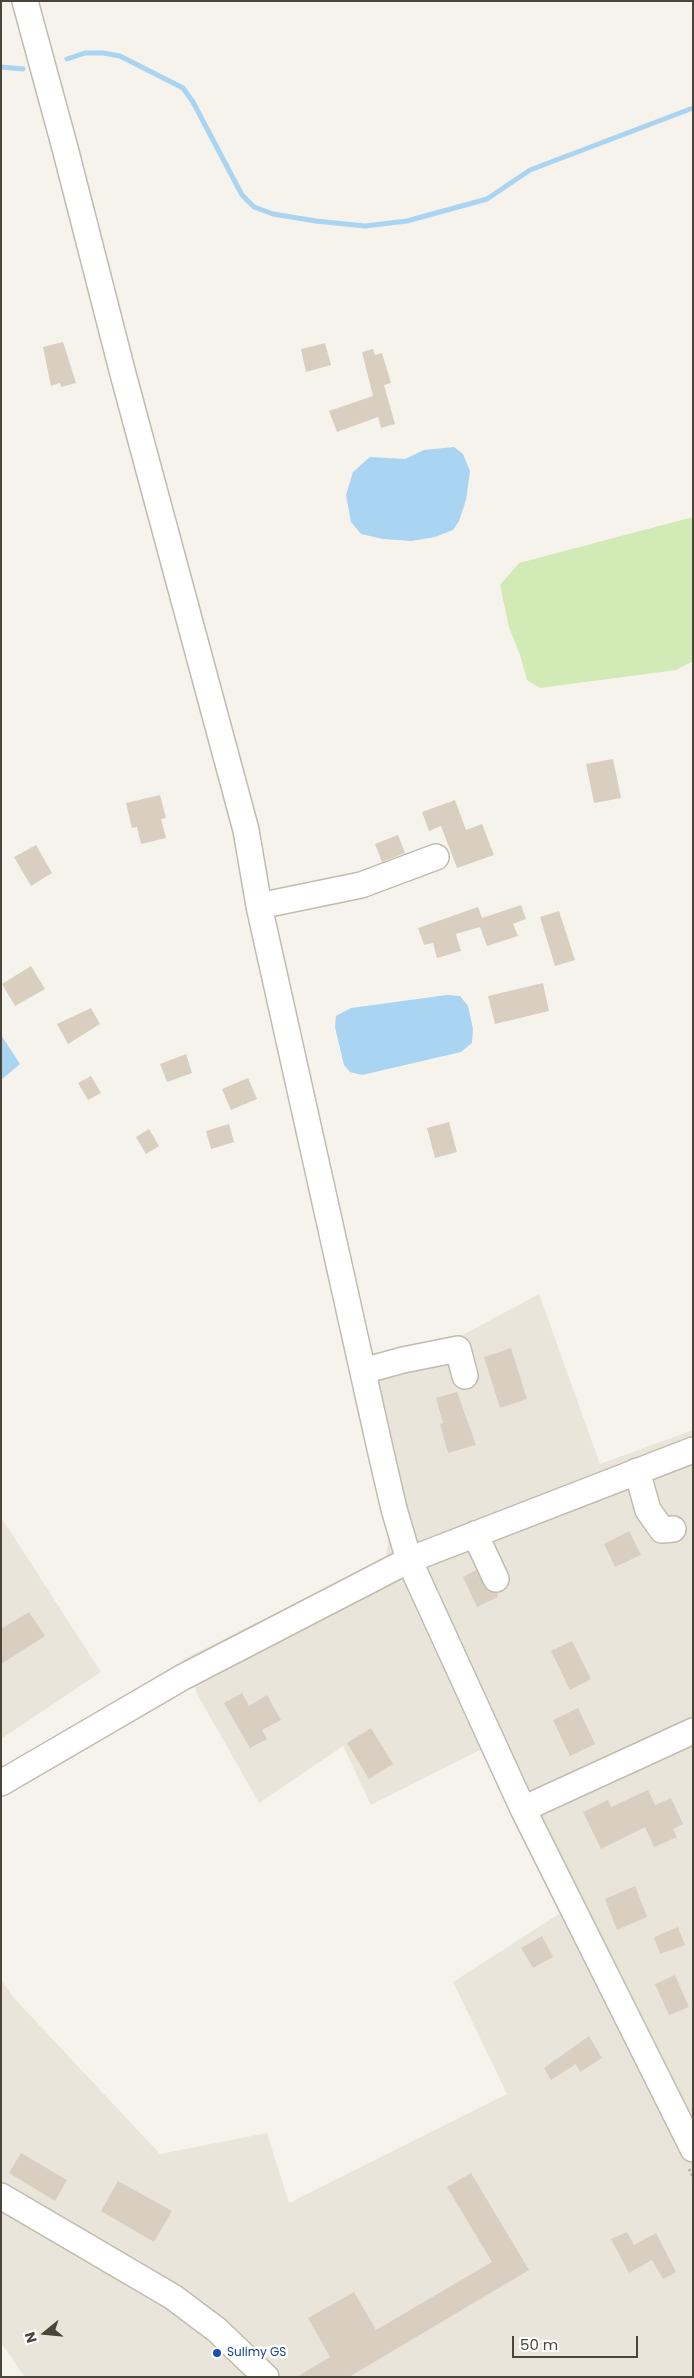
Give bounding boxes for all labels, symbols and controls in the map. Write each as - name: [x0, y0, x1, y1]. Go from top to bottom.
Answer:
- north arrow: [20, 2308, 70, 2358]
- scale bar: [514, 2326, 640, 2358]
- text: N: [20, 2329, 42, 2345]
- text: 50 m: [520, 2334, 558, 2355]
- place label: Sulimy GS: [227, 2346, 286, 2360]
- marker: Sulimy GS: [211, 2347, 223, 2359]

